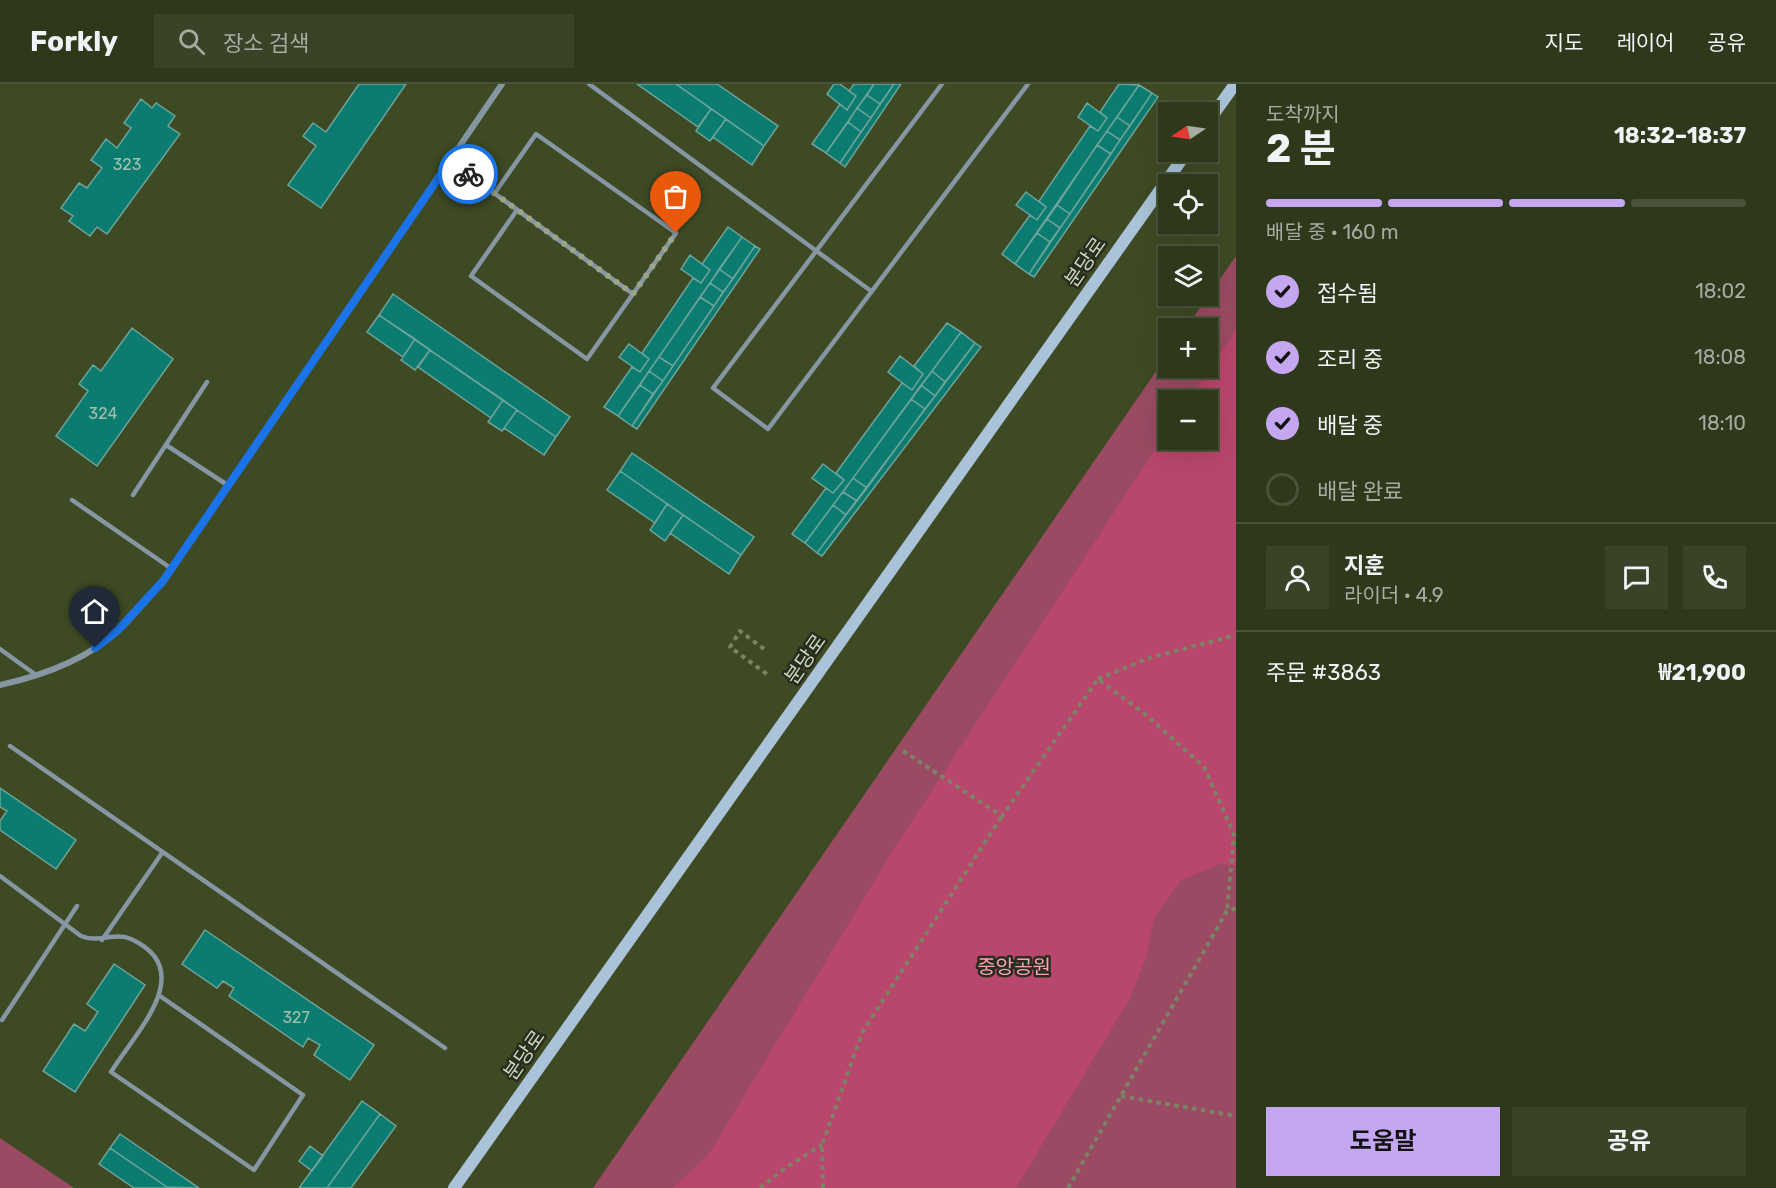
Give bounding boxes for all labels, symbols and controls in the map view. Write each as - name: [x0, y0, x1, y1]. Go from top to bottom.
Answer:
- search box: [154, 14, 574, 68]
- text: Forkly: [30, 25, 118, 58]
- icon: search: [175, 25, 208, 58]
- text: 장소 검색: [223, 30, 309, 57]
- text: 지도: [1545, 30, 1583, 55]
- text: 레이어: [1616, 30, 1674, 55]
- text: 공유: [1707, 30, 1746, 55]
- north arrow: [1158, 102, 1218, 162]
- map controls: [1158, 102, 1218, 450]
- text: 도착까지: [1266, 102, 1340, 126]
- text: 18:32–18:37: [1614, 122, 1746, 149]
- text: 2 분: [1266, 126, 1336, 172]
- courier: [438, 144, 498, 204]
- house number: 323: [113, 155, 141, 174]
- icon: bike: [452, 158, 485, 191]
- pin: [650, 171, 701, 233]
- button: locate: [1158, 174, 1218, 234]
- icon: bag: [659, 180, 692, 213]
- text: 배달 중 · 160 m: [1266, 220, 1399, 244]
- street label: 분당로: [1059, 233, 1111, 291]
- button: layers: [1158, 246, 1218, 306]
- icon: check: [1266, 275, 1299, 308]
- text: 18:02: [1695, 279, 1746, 303]
- text: 접수됨: [1317, 280, 1378, 307]
- button: +: [1158, 318, 1218, 378]
- icon: check: [1266, 341, 1299, 374]
- text: 18:08: [1694, 345, 1746, 369]
- text: 조리 중: [1317, 346, 1383, 373]
- button: −: [1158, 390, 1218, 450]
- house number: 324: [89, 404, 117, 423]
- icon: check: [1266, 407, 1299, 440]
- text: 18:10: [1698, 411, 1746, 435]
- text: 배달 중: [1317, 412, 1383, 439]
- text: 배달 완료: [1317, 478, 1403, 505]
- button: person: [1266, 546, 1329, 609]
- button: chat: [1605, 546, 1668, 609]
- button: phone: [1683, 546, 1746, 609]
- text: 지훈: [1344, 552, 1384, 579]
- text: 라이더 · 4.9: [1344, 583, 1444, 607]
- pin: [69, 586, 120, 648]
- icon: home: [78, 595, 111, 628]
- street label: 분당로: [779, 630, 831, 688]
- text: 주문 #3863: [1266, 659, 1381, 686]
- text: ₩21,900: [1659, 659, 1746, 686]
- park label: 중앙공원: [977, 955, 1051, 979]
- house number: 327: [282, 1008, 310, 1027]
- street label: 분당로: [498, 1026, 550, 1084]
- button: 도움말: [1266, 1107, 1500, 1176]
- button: 공유: [1512, 1107, 1746, 1176]

